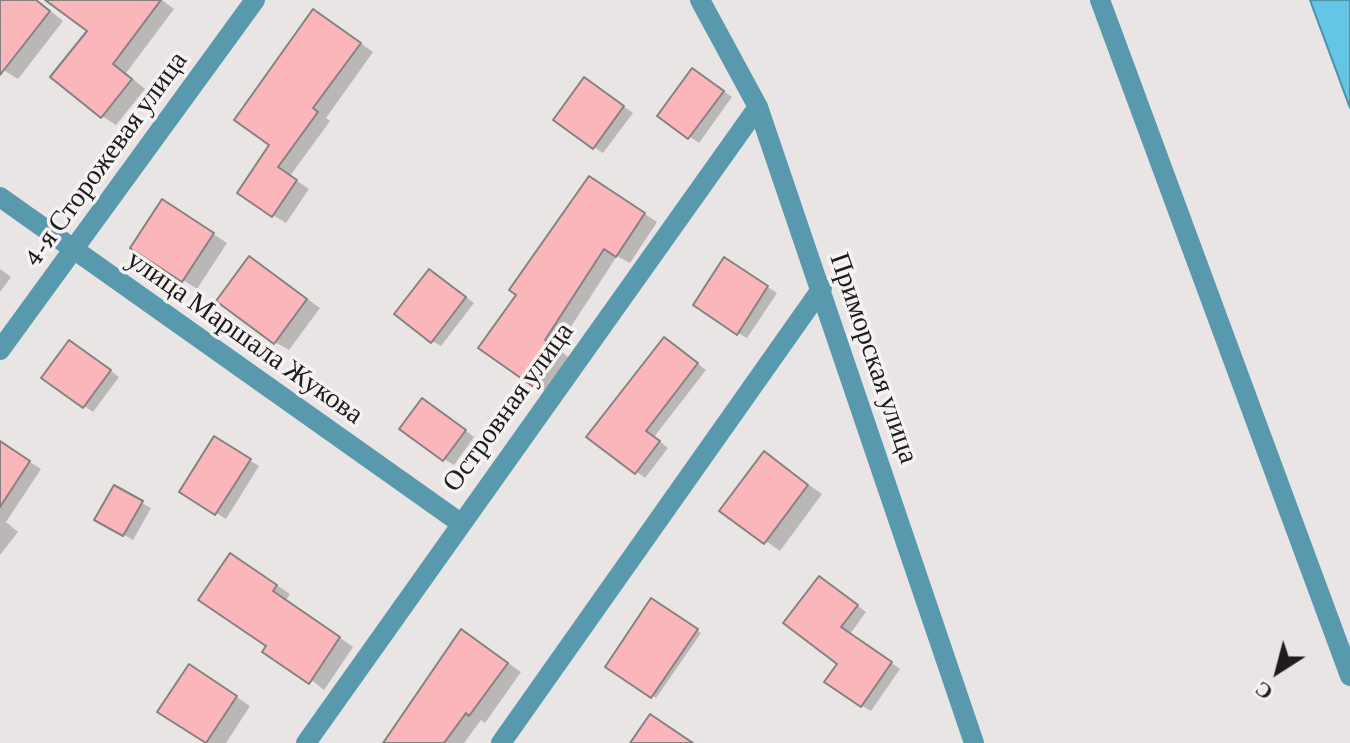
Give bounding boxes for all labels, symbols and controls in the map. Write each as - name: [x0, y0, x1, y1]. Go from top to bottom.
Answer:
- street label: 4-я Сторожевая улица: [16, 45, 194, 273]
- street label: улица Маршала Жукова: [120, 243, 370, 431]
- street label: Приморская улица: [822, 248, 926, 468]
- street label: Островная улица: [435, 316, 581, 498]
- north arrow: [1238, 631, 1318, 711]
- text: С: [1250, 676, 1277, 706]

